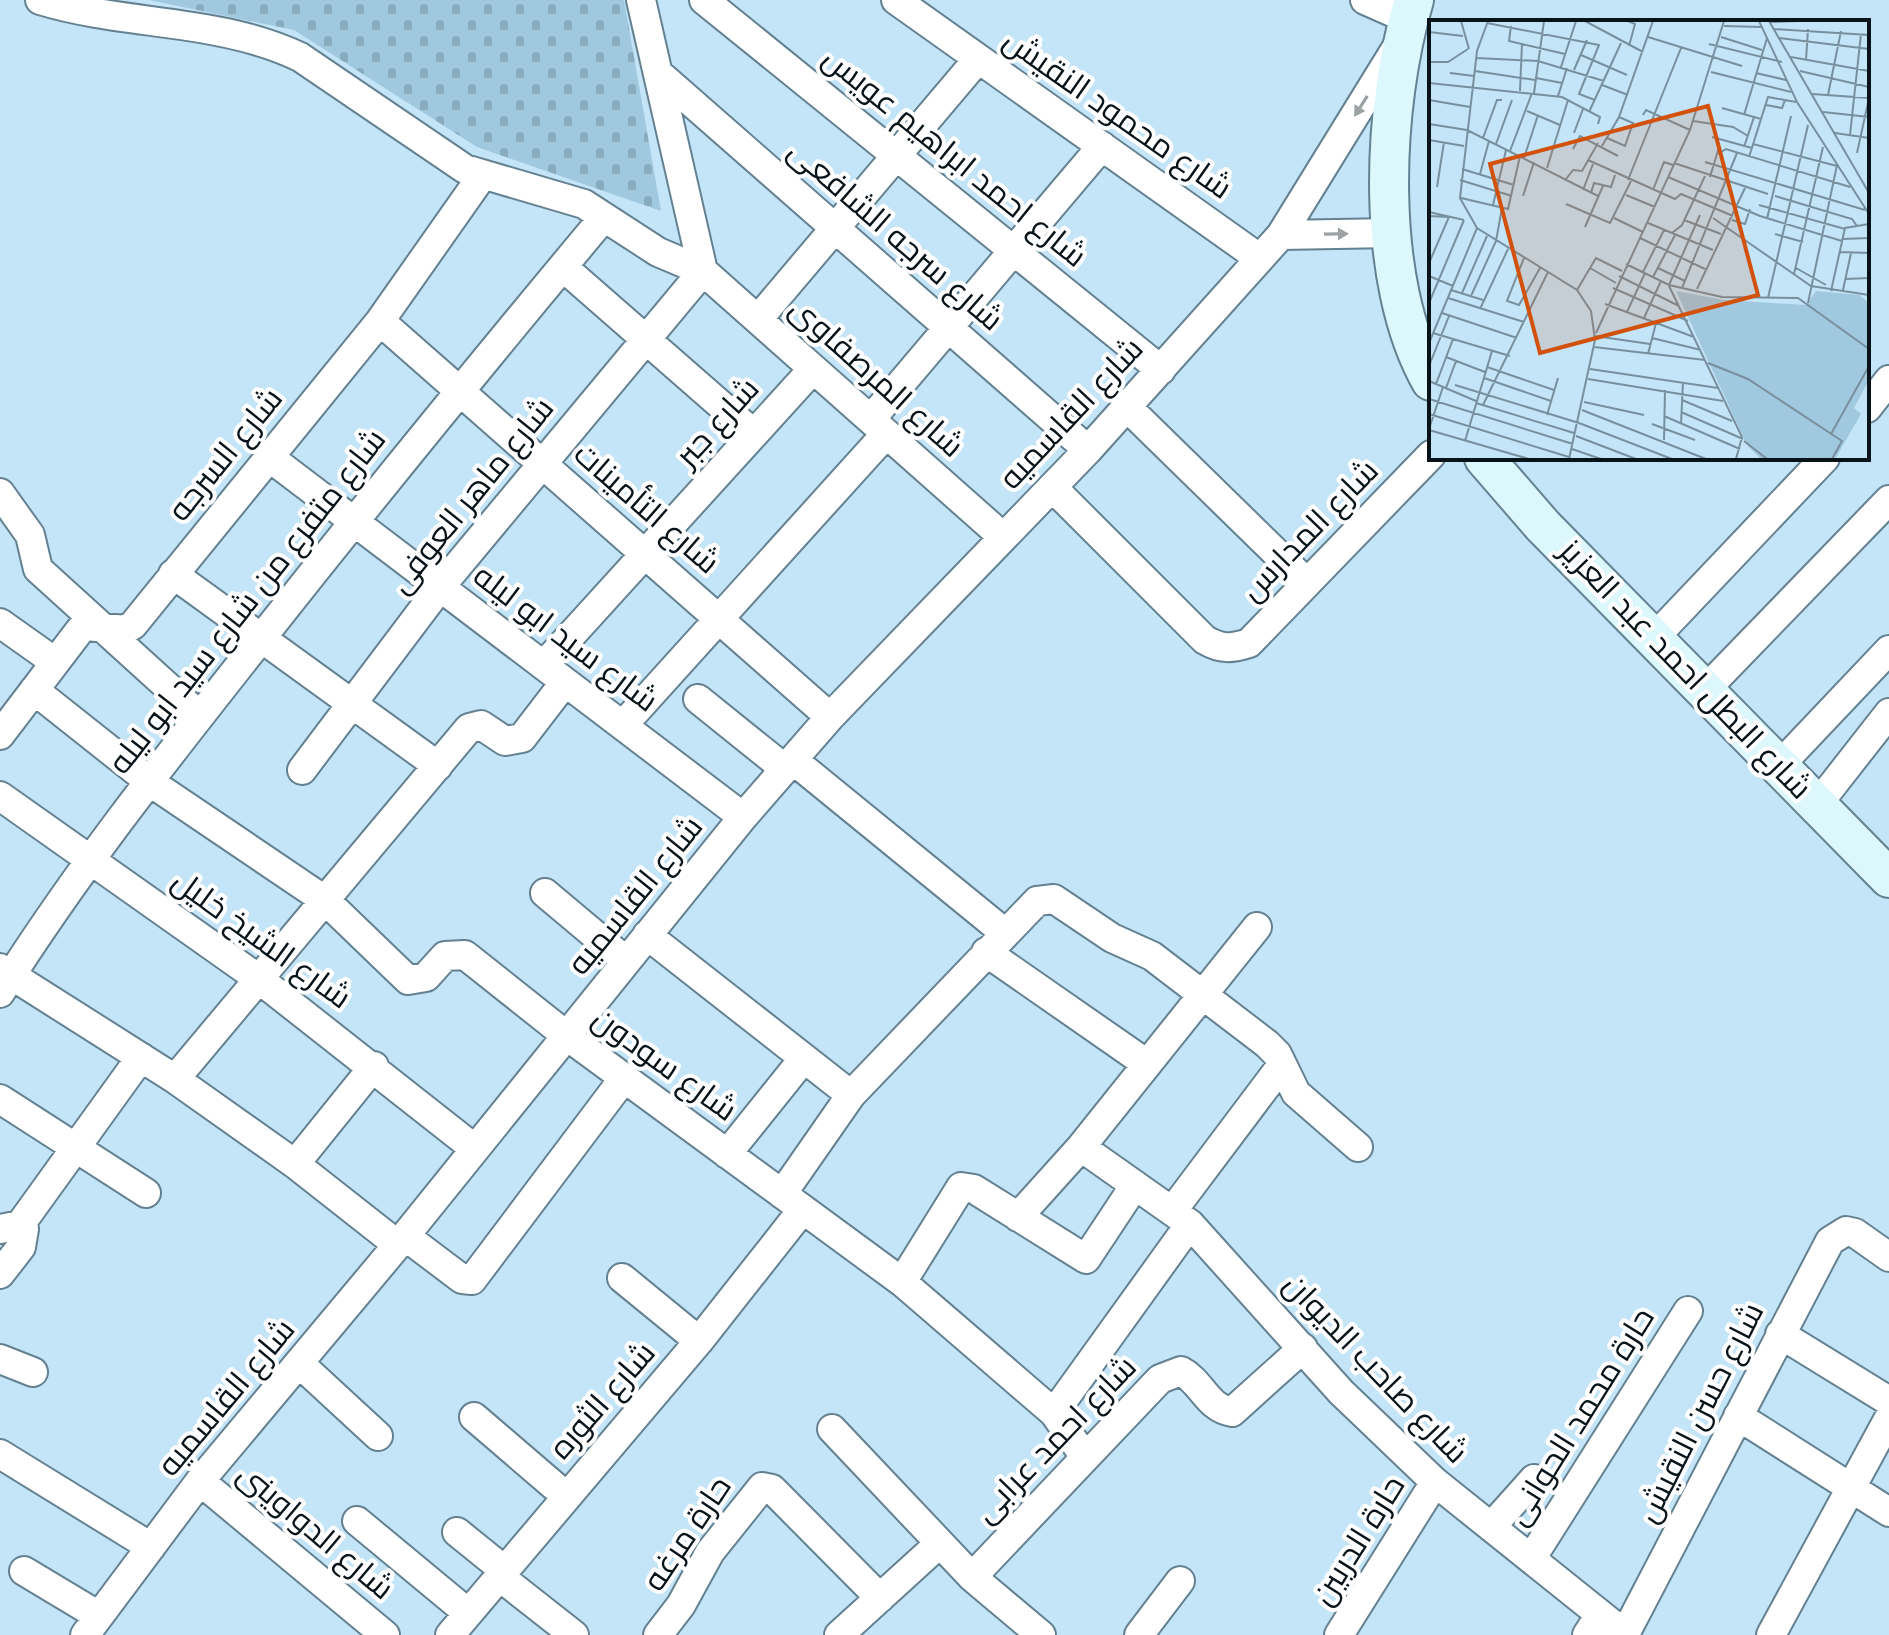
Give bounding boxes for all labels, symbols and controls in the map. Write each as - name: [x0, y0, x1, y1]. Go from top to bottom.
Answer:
- street label: شارع محمود النقيش: [992, 18, 1242, 212]
- inset map: [1429, 20, 1869, 460]
- street label: شارع احمد ابراهيم عويس: [811, 36, 1097, 280]
- one-way arrow: [1354, 95, 1368, 117]
- street label: شارع سرجه الشافعى: [776, 128, 1014, 344]
- one-way arrow: [1324, 228, 1349, 240]
- street label: شارع المرصفاوى: [778, 286, 974, 470]
- street label: شارع القاسميه: [988, 327, 1156, 501]
- street label: شارع جبر: [663, 367, 772, 481]
- street label: شارع السرجه: [157, 377, 295, 533]
- street label: شارع ماهر العوفى: [377, 387, 567, 605]
- street label: شارع متفرع من شارع سيد ابو ليله: [97, 418, 399, 786]
- street label: شارع التأمينات: [562, 431, 730, 587]
- street label: شارع المدارس: [1229, 449, 1391, 613]
- street label: شارع البطل احمد عبد العزيز: [1546, 527, 1823, 811]
- street label: شارع سيد ابو ليله: [462, 553, 668, 725]
- street label: شارع القاسميه: [556, 805, 716, 987]
- street label: شارع الشيخ خليل: [161, 858, 361, 1022]
- street label: شارع سودون: [581, 995, 747, 1135]
- street label: شارع صاحب الديوان: [1271, 1262, 1479, 1476]
- street label: شارع حسن النقيش: [1624, 1294, 1778, 1532]
- street label: حارة محمد الحوانى: [1494, 1298, 1668, 1536]
- street label: شارع القاسميه: [146, 1308, 308, 1488]
- street label: شارع الثوره: [538, 1331, 668, 1471]
- street label: شارع احمد عرابى: [963, 1345, 1149, 1535]
- street label: شارع الدواوينى: [226, 1451, 404, 1613]
- street label: حارة مرغه: [631, 1466, 745, 1602]
- street label: حارة الدربين: [1300, 1466, 1418, 1616]

